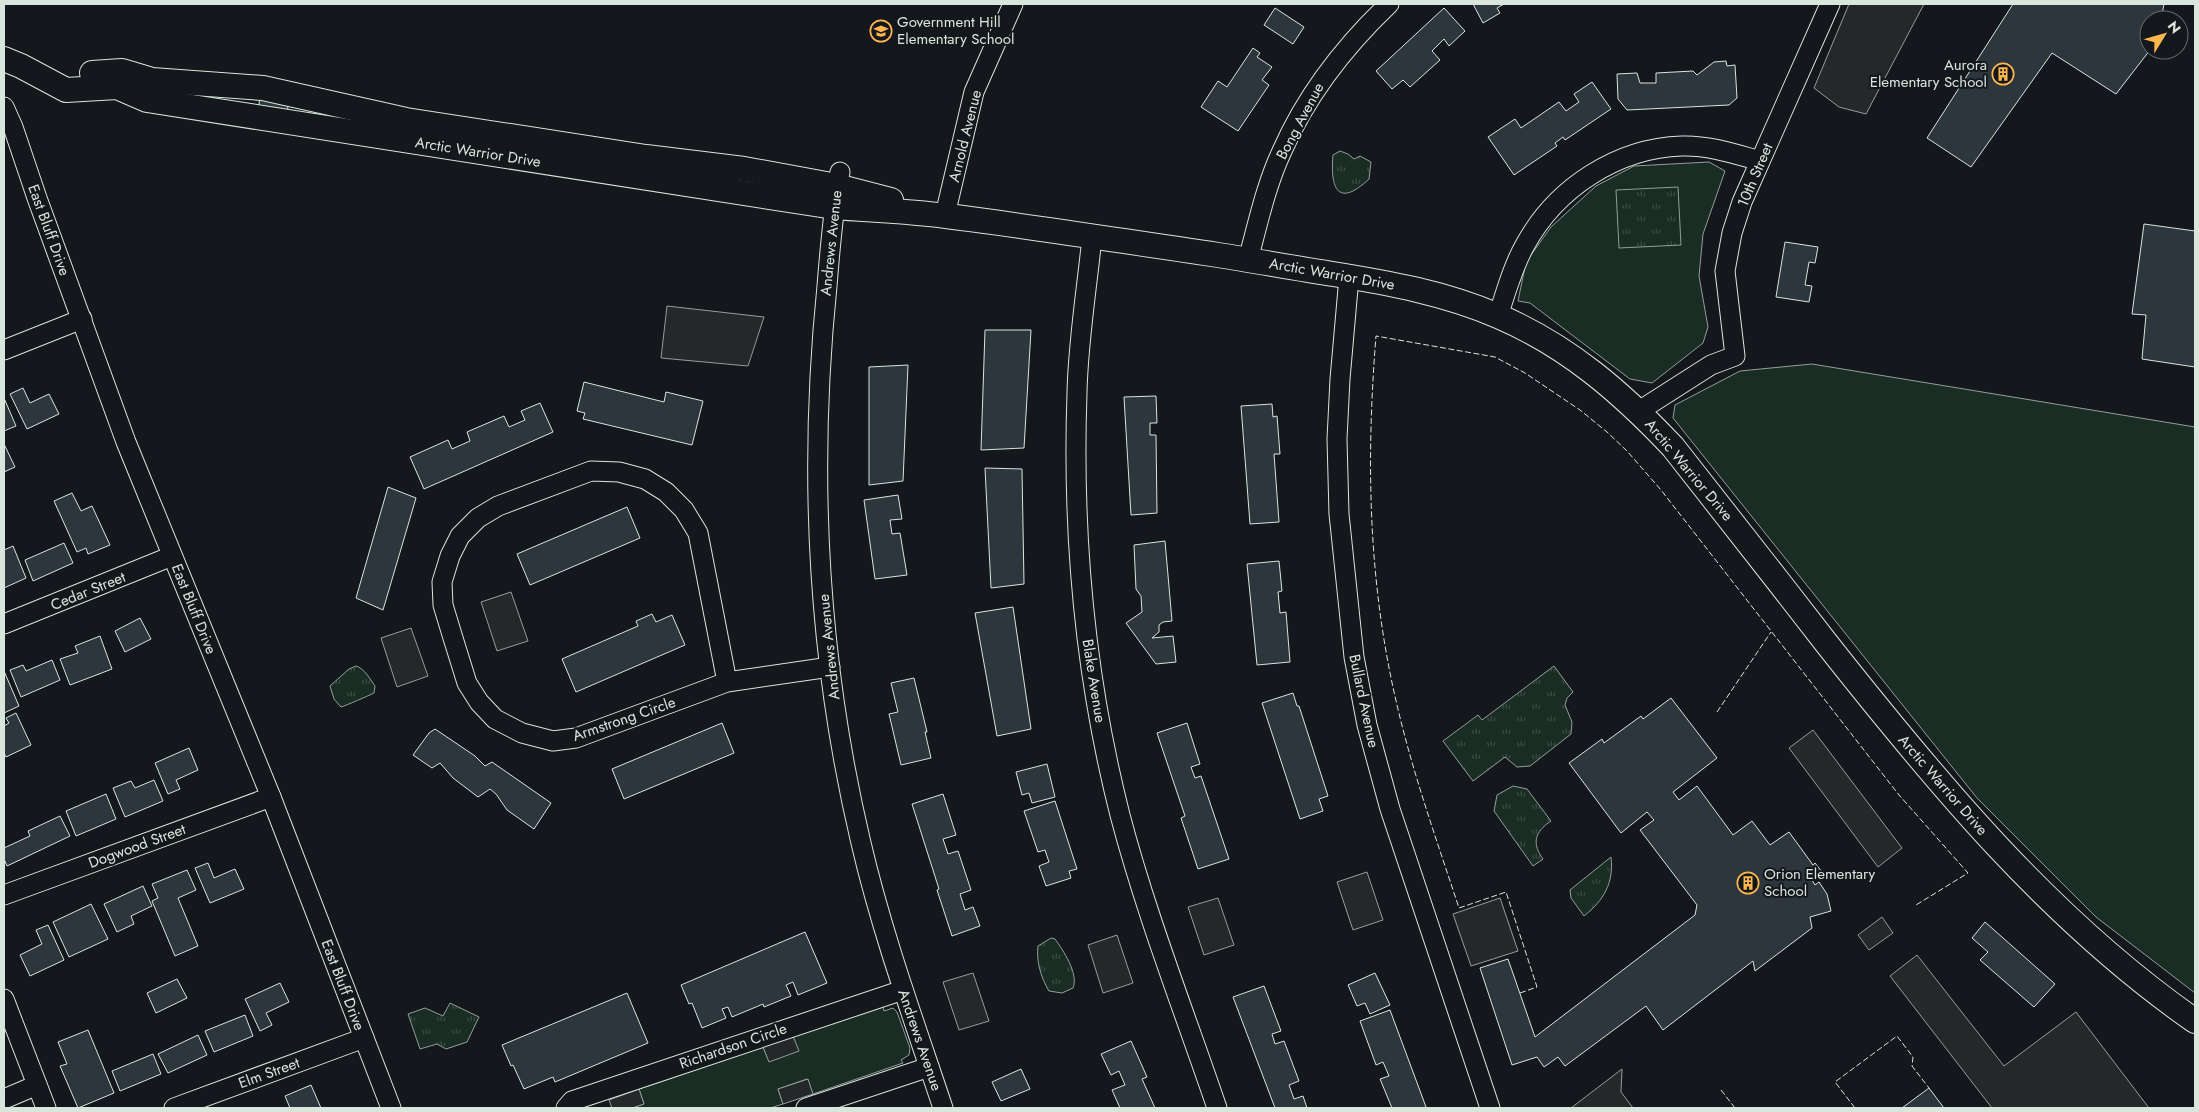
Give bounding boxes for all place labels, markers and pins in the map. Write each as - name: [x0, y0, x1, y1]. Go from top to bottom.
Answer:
- place label: Government Hill Elementary School: [897, 11, 1014, 50]
- school or university icon: Government Hill Elementary School: [869, 19, 893, 43]
- place label: Aurora Elementary School: [1870, 54, 1987, 93]
- building icon: Aurora Elementary School: [1991, 62, 2015, 86]
- place label: Orion Elementary School: [1764, 863, 1876, 902]
- building icon: Orion Elementary School: [1736, 871, 1760, 895]

